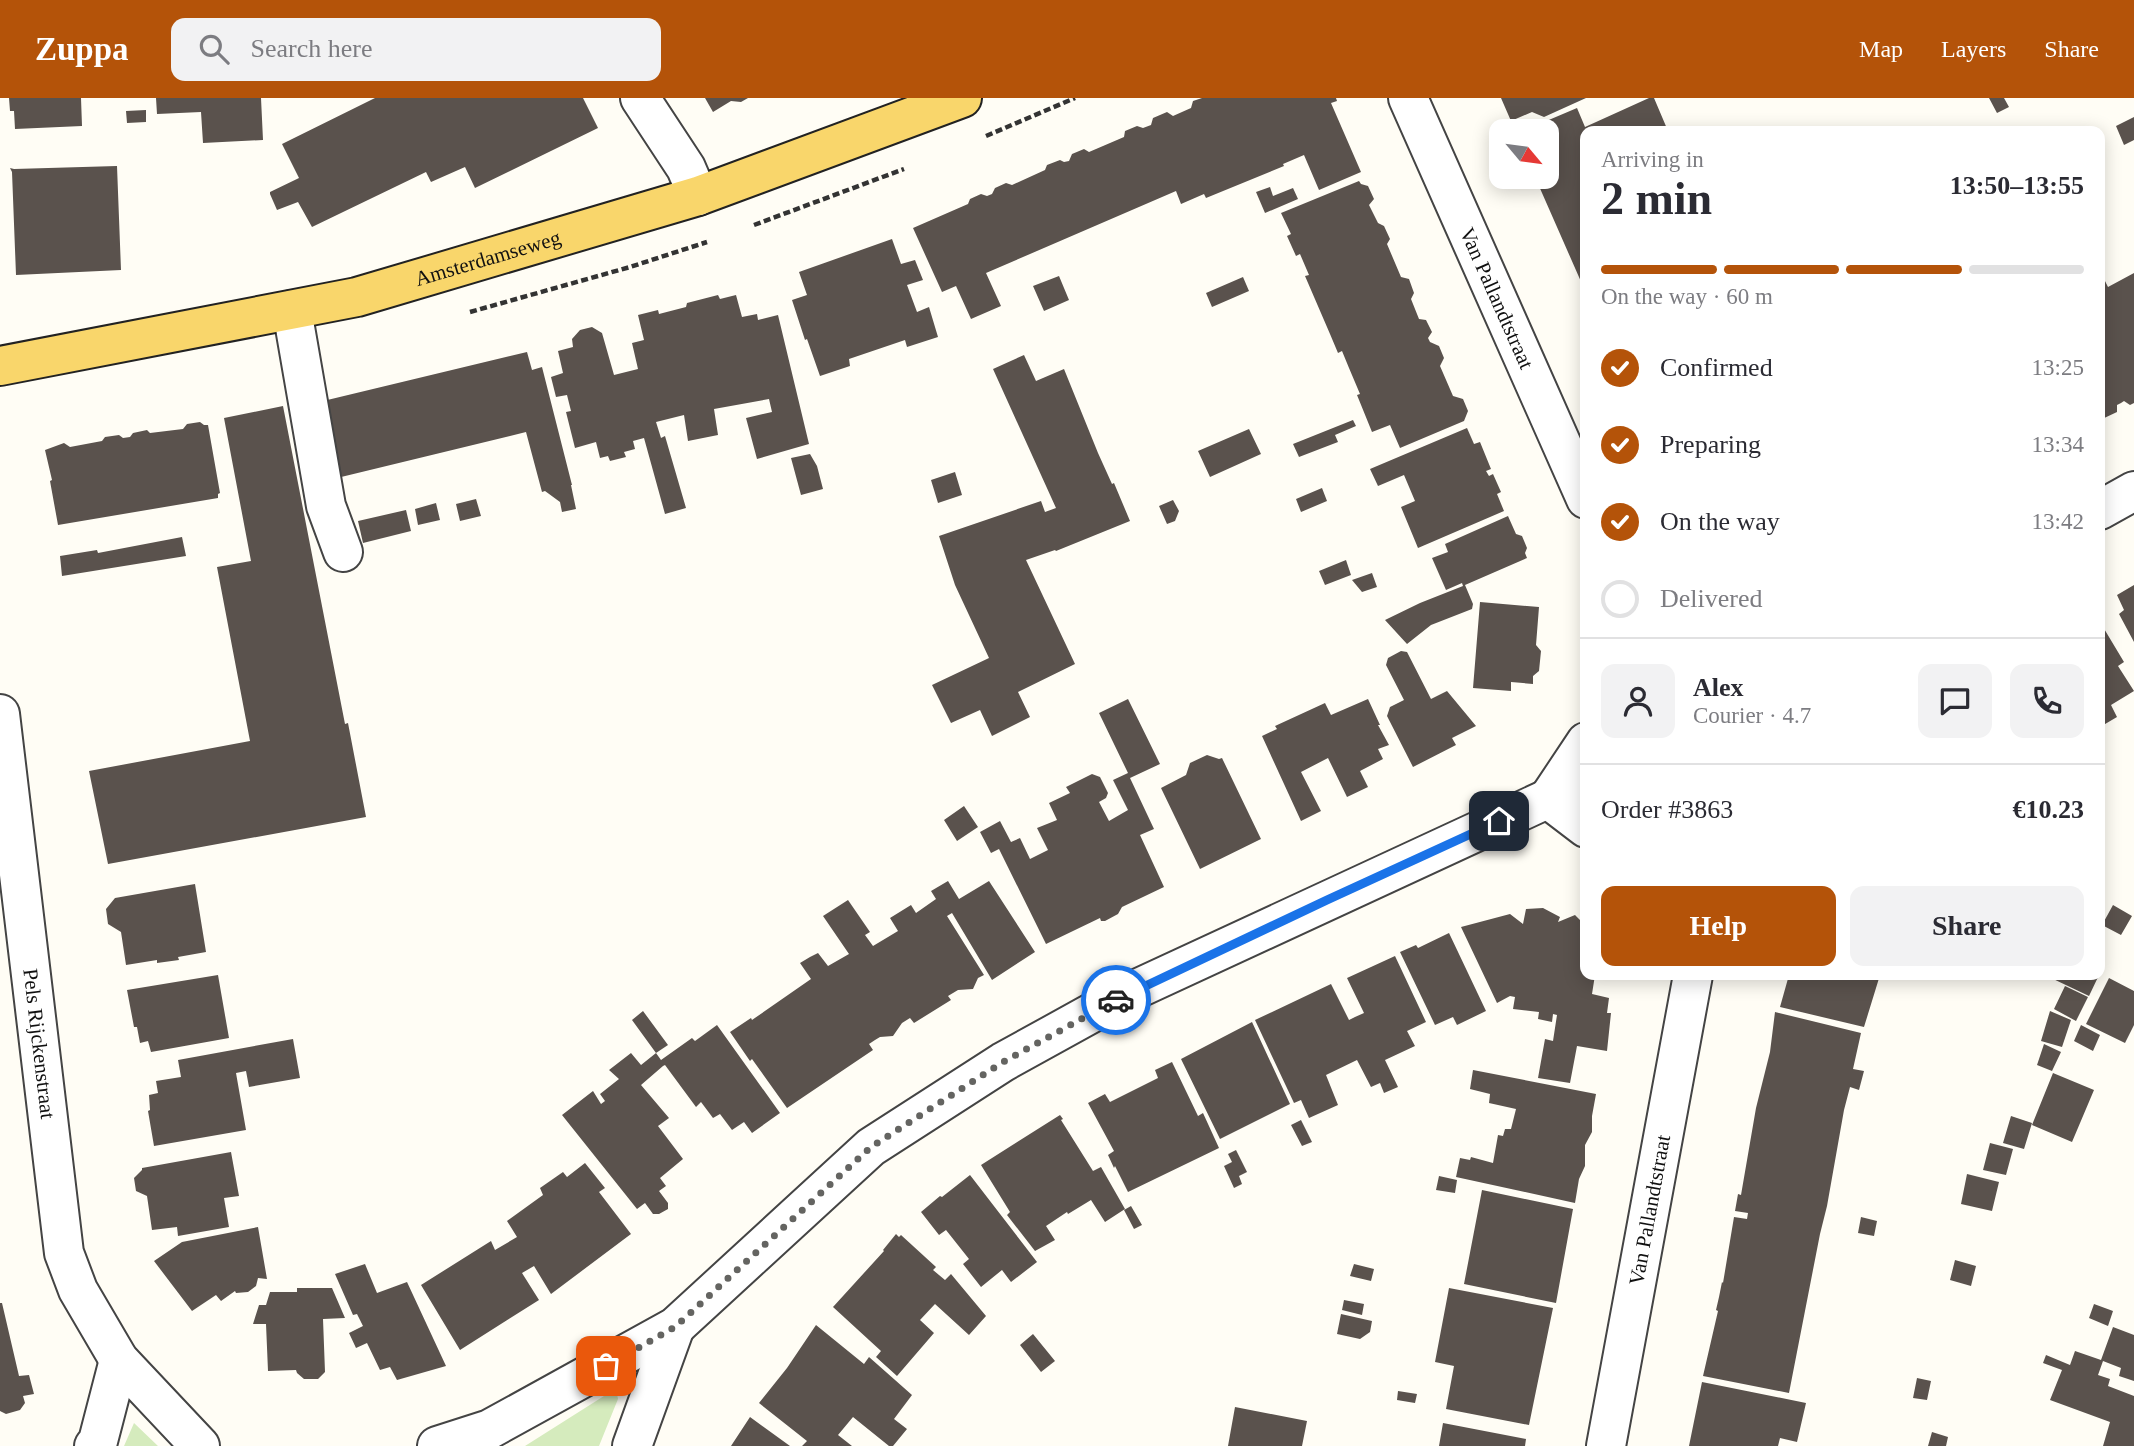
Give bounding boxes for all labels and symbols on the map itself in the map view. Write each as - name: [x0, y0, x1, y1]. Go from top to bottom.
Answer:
- north arrow: [1489, 119, 1559, 189]
- street label: Van Pallandtstraat: [1455, 224, 1539, 373]
- street label: Amsterdamseweg: [412, 225, 564, 291]
- pin: [1469, 791, 1529, 851]
- courier: [1081, 965, 1151, 1035]
- street label: Pels Rijckenstraat: [18, 967, 60, 1120]
- street label: Van Pallandtstraat: [1624, 1133, 1675, 1287]
- pin: [576, 1336, 636, 1396]

